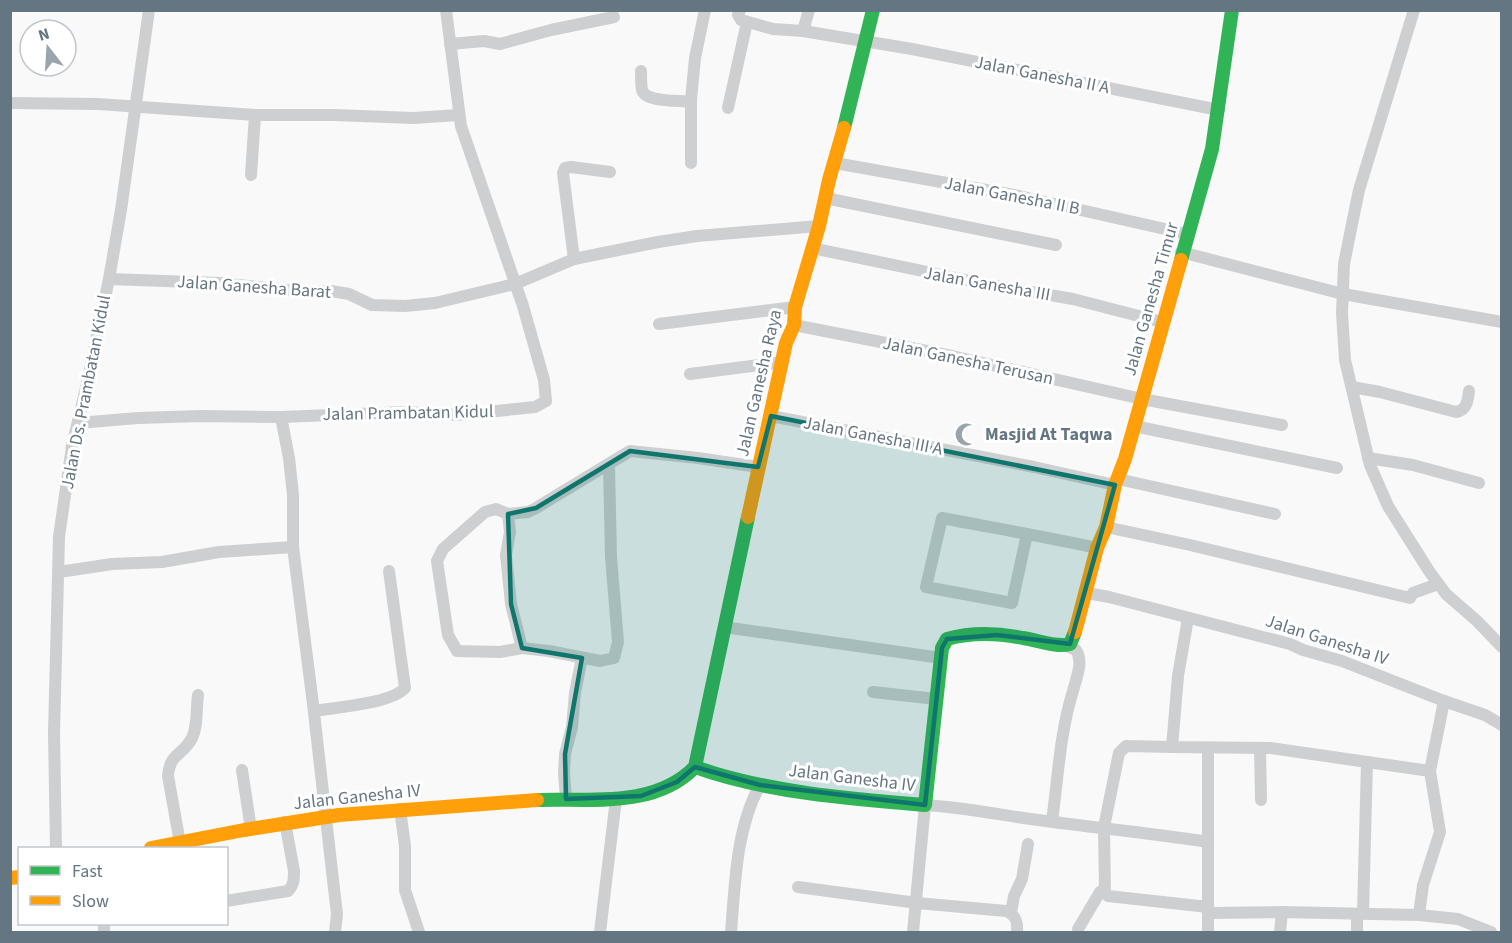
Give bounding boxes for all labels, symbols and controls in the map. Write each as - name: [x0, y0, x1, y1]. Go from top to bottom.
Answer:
- north arrow: [18, 18, 78, 78]
- text: N: [36, 23, 52, 47]
- street label: Jalan Ganesha II A: [973, 50, 1112, 100]
- street label: Jalan Ganesha II B: [942, 171, 1082, 221]
- street label: Jalan Ganesha Timur: [1117, 219, 1185, 379]
- street label: Jalan Ganesha III: [922, 261, 1052, 307]
- street label: Jalan Ganesha Barat: [176, 269, 332, 305]
- street label: Jalan Ds. Prambatan Kidul: [55, 293, 117, 491]
- street label: Jalan Ganesha Raya: [730, 307, 788, 459]
- street label: Jalan Ganesha Terusan: [880, 331, 1056, 391]
- street label: Jalan Prambatan Kidul: [322, 399, 494, 427]
- street label: Jalan Ganesha III A: [801, 410, 945, 462]
- mosque icon: Masjid At Taqwa: [954, 421, 980, 447]
- place label: Masjid At Taqwa: [985, 422, 1112, 447]
- street label: Jalan Ganesha IV: [1262, 608, 1392, 672]
- street label: Jalan Ganesha IV: [787, 758, 918, 798]
- street label: Jalan Ganesha IV: [292, 778, 423, 816]
- legend: [18, 847, 228, 925]
- text: Fast: [72, 859, 103, 884]
- text: Slow: [72, 889, 109, 914]

